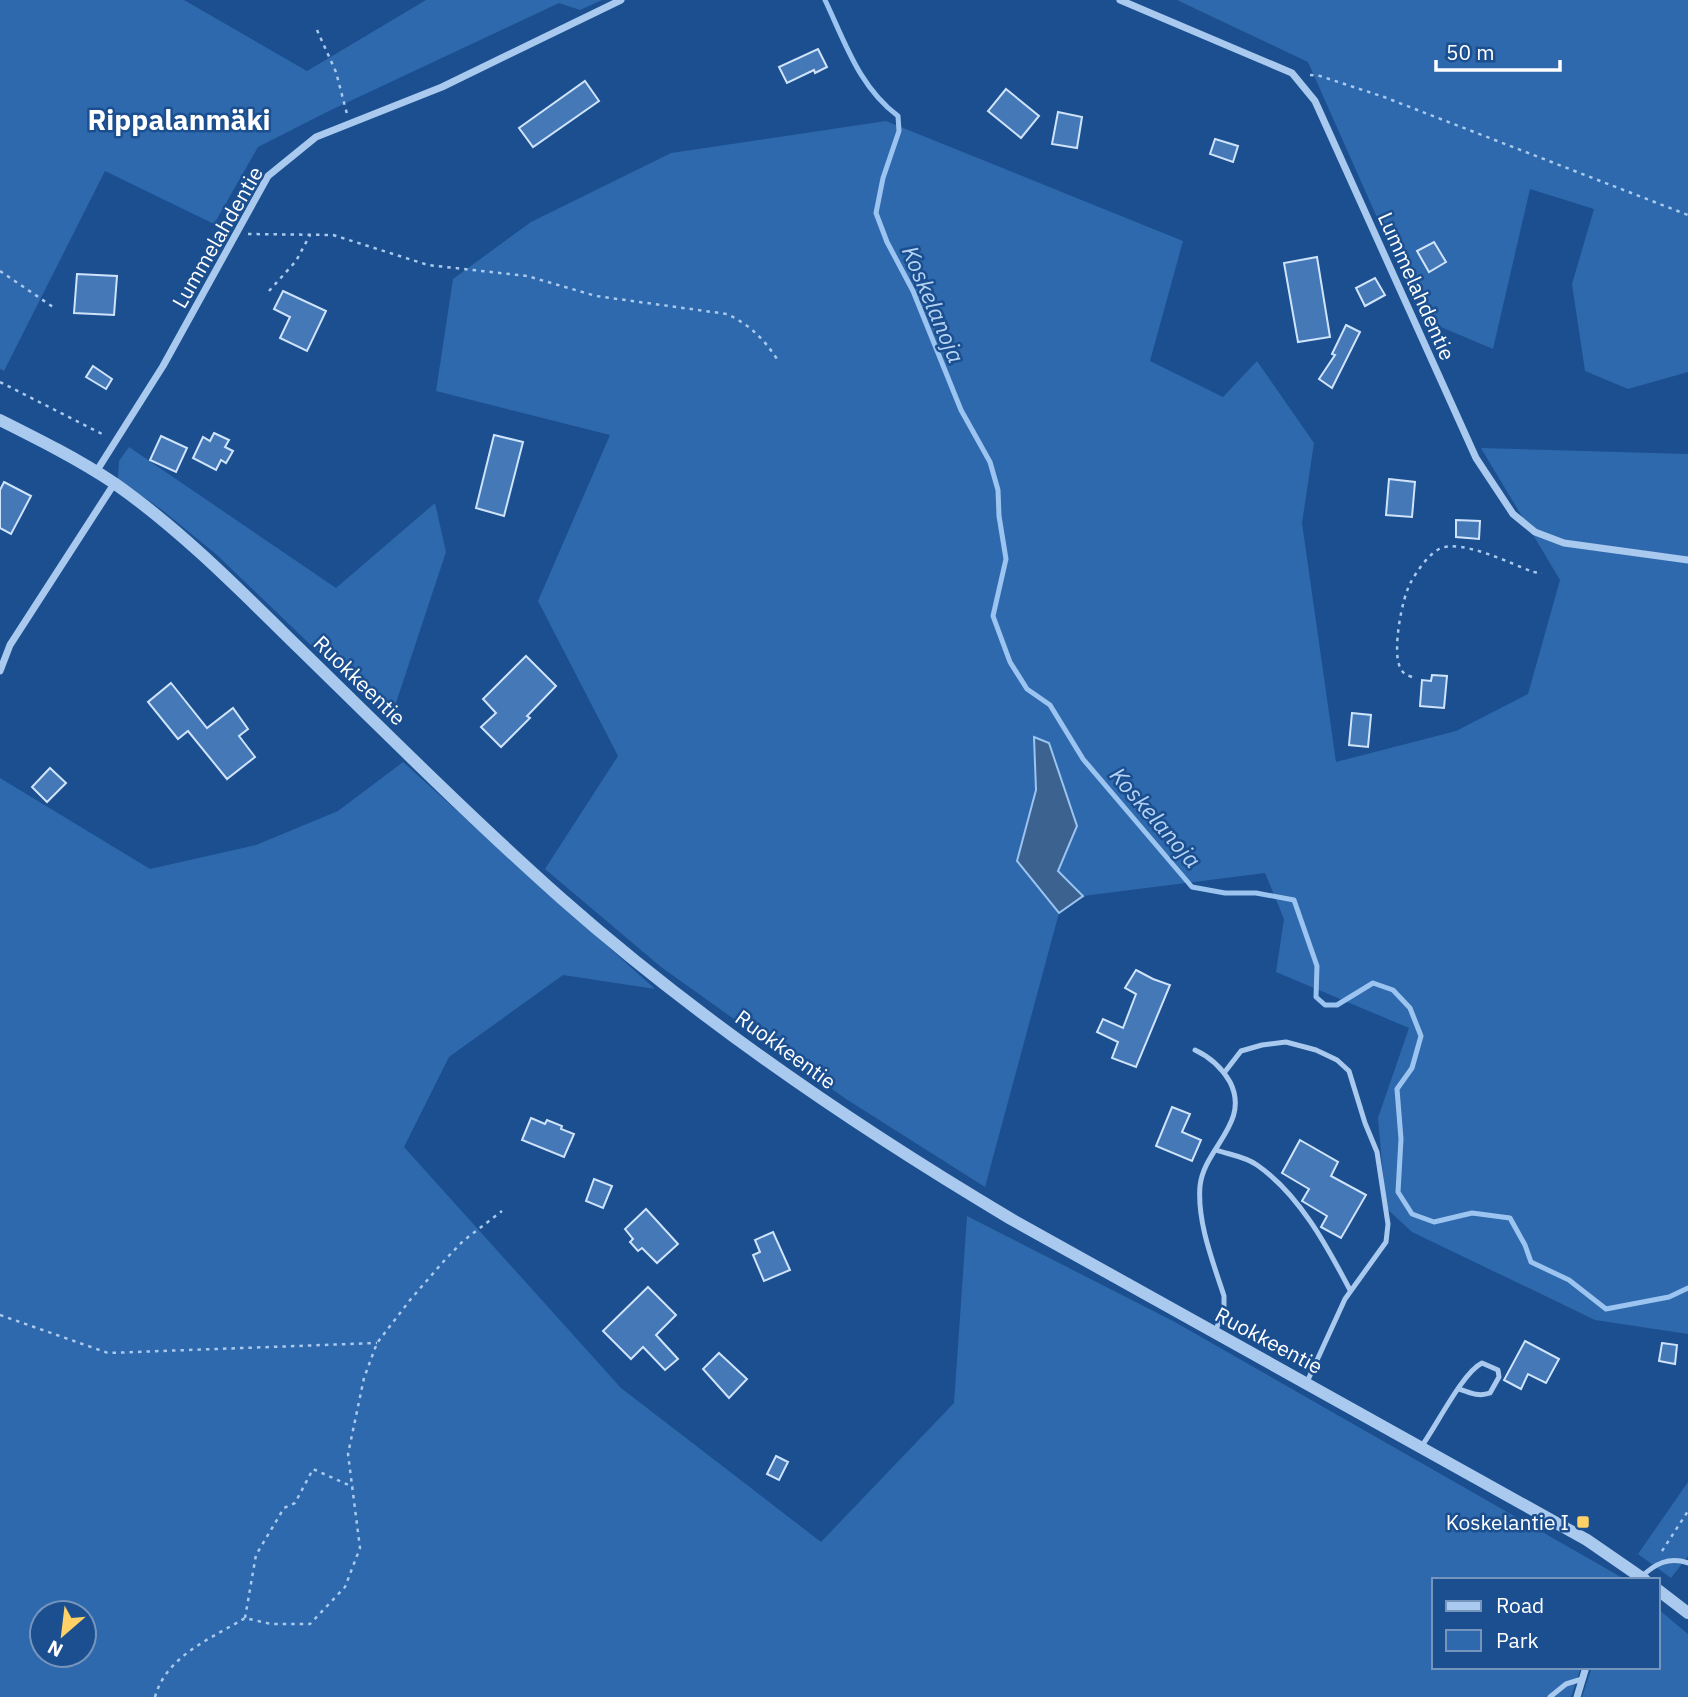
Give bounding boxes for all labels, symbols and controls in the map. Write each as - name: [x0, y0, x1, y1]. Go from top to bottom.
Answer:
- scale bar: [1436, 28, 1560, 72]
- text: 50 m: [1446, 38, 1495, 66]
- district label: Rippalanmäki: [87, 101, 271, 138]
- street label: Lummelahdentie: [165, 161, 269, 313]
- street label: Lummelahdentie: [1372, 208, 1462, 364]
- water label: Koskelanoja: [896, 241, 972, 367]
- street label: Ruokkeentie: [308, 629, 412, 731]
- water label: Koskelanoja: [1104, 760, 1208, 874]
- street label: Ruokkeentie: [730, 1003, 842, 1095]
- street label: Ruokkeentie: [1210, 1300, 1328, 1380]
- place label: Koskelantie I: [1446, 1508, 1569, 1536]
- marker: Koskelantie I: [1575, 1514, 1591, 1530]
- legend: [1432, 1578, 1660, 1669]
- text: Road: [1496, 1591, 1544, 1619]
- north arrow: [28, 1599, 98, 1669]
- text: Park: [1496, 1626, 1539, 1654]
- text: N: [43, 1635, 67, 1663]

